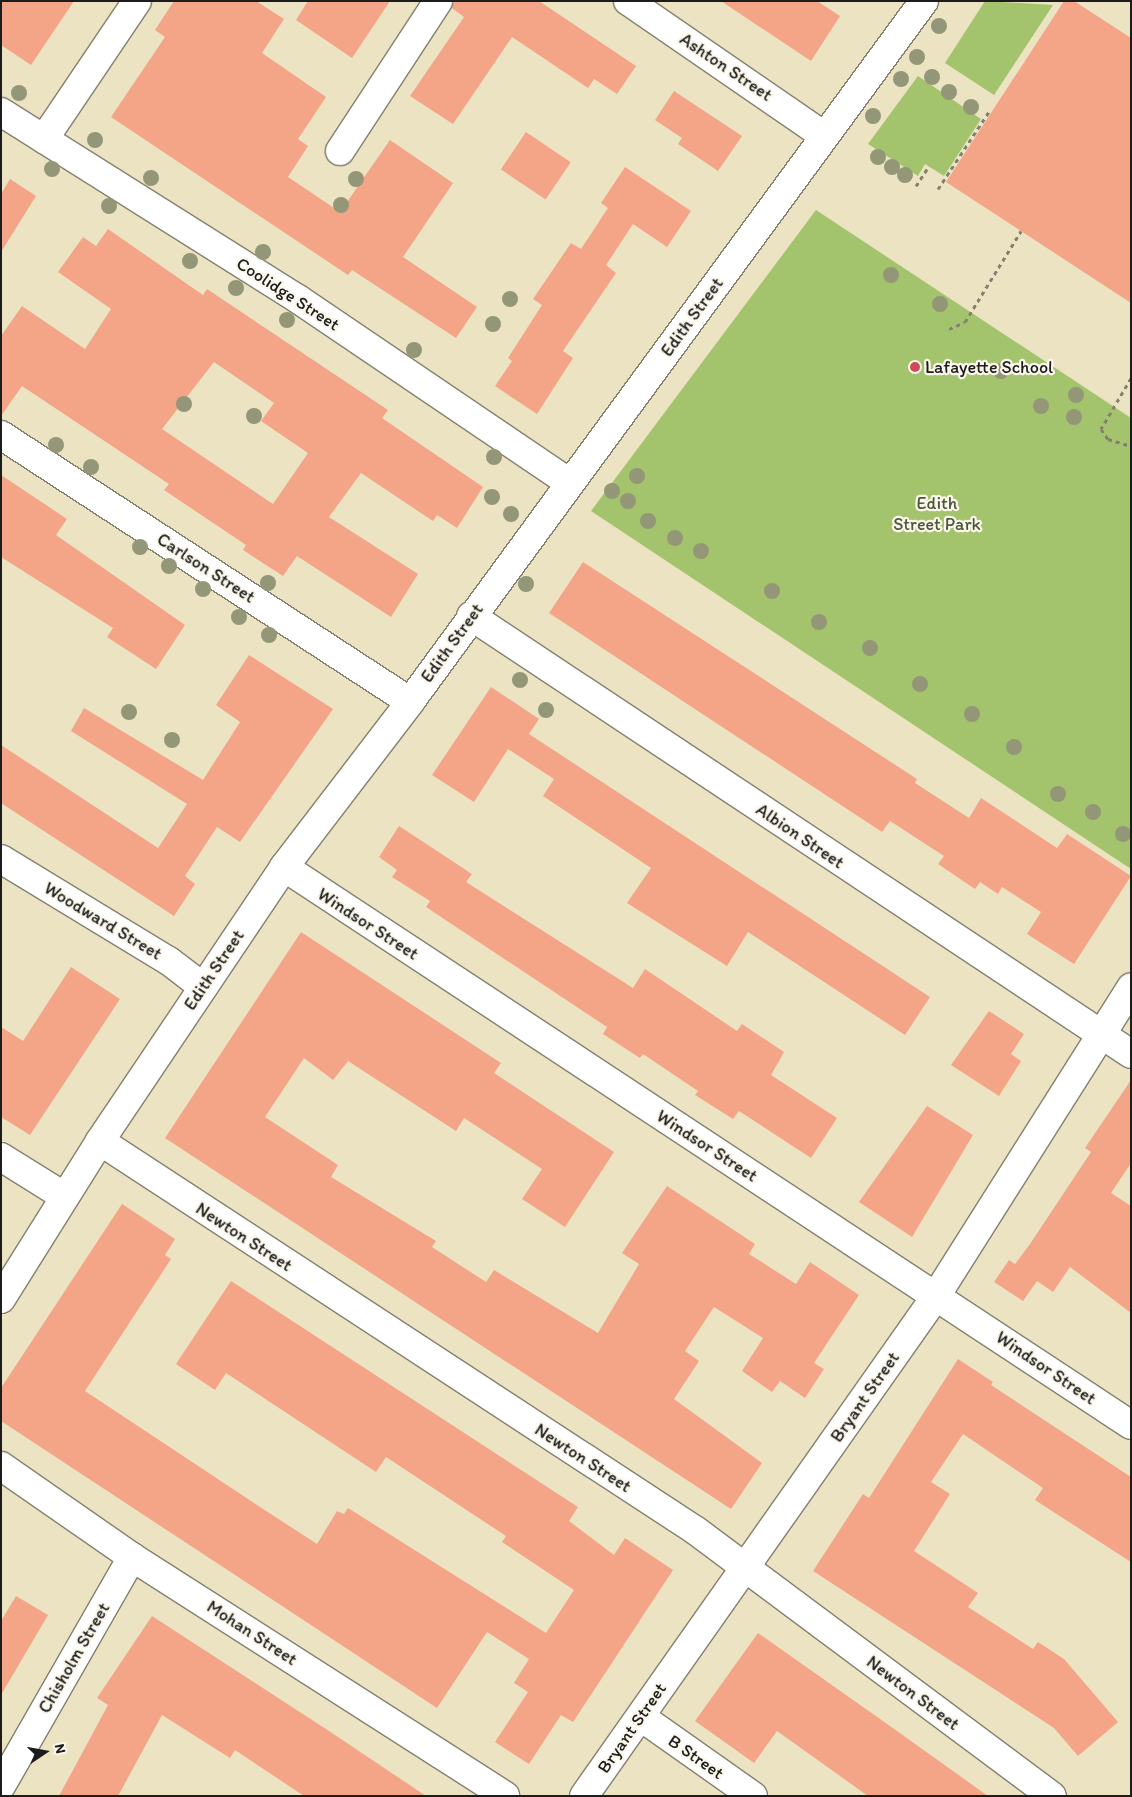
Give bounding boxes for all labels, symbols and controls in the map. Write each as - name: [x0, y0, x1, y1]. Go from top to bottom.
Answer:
- street label: Ashton Street: [676, 28, 776, 106]
- street label: Coolidge Street: [232, 253, 344, 335]
- street label: Edith Street: [656, 273, 728, 361]
- place label: Lafayette School: [925, 356, 1053, 378]
- marker: Lafayette School: [909, 361, 921, 373]
- park label: Edith Street Park: [893, 493, 981, 536]
- street label: Carlson Street: [153, 528, 259, 608]
- street label: Edith Street: [416, 599, 488, 687]
- street label: Albion Street: [752, 799, 848, 873]
- street label: Woodward Street: [40, 877, 166, 965]
- street label: Windsor Street: [314, 883, 422, 965]
- street label: Edith Street: [179, 926, 249, 1014]
- street label: Windsor Street: [653, 1105, 761, 1187]
- street label: Newton Street: [192, 1198, 296, 1276]
- street label: Windsor Street: [992, 1327, 1100, 1409]
- street label: Bryant Street: [826, 1348, 904, 1446]
- street label: Newton Street: [531, 1419, 635, 1497]
- street label: Mohan Street: [203, 1596, 301, 1670]
- street label: Chisholm Street: [34, 1599, 114, 1717]
- street label: Newton Street: [862, 1651, 964, 1735]
- street label: Bryant Street: [593, 1679, 671, 1777]
- north arrow: [20, 1727, 70, 1777]
- street label: B Street: [664, 1730, 728, 1784]
- text: N: [51, 1742, 69, 1755]

